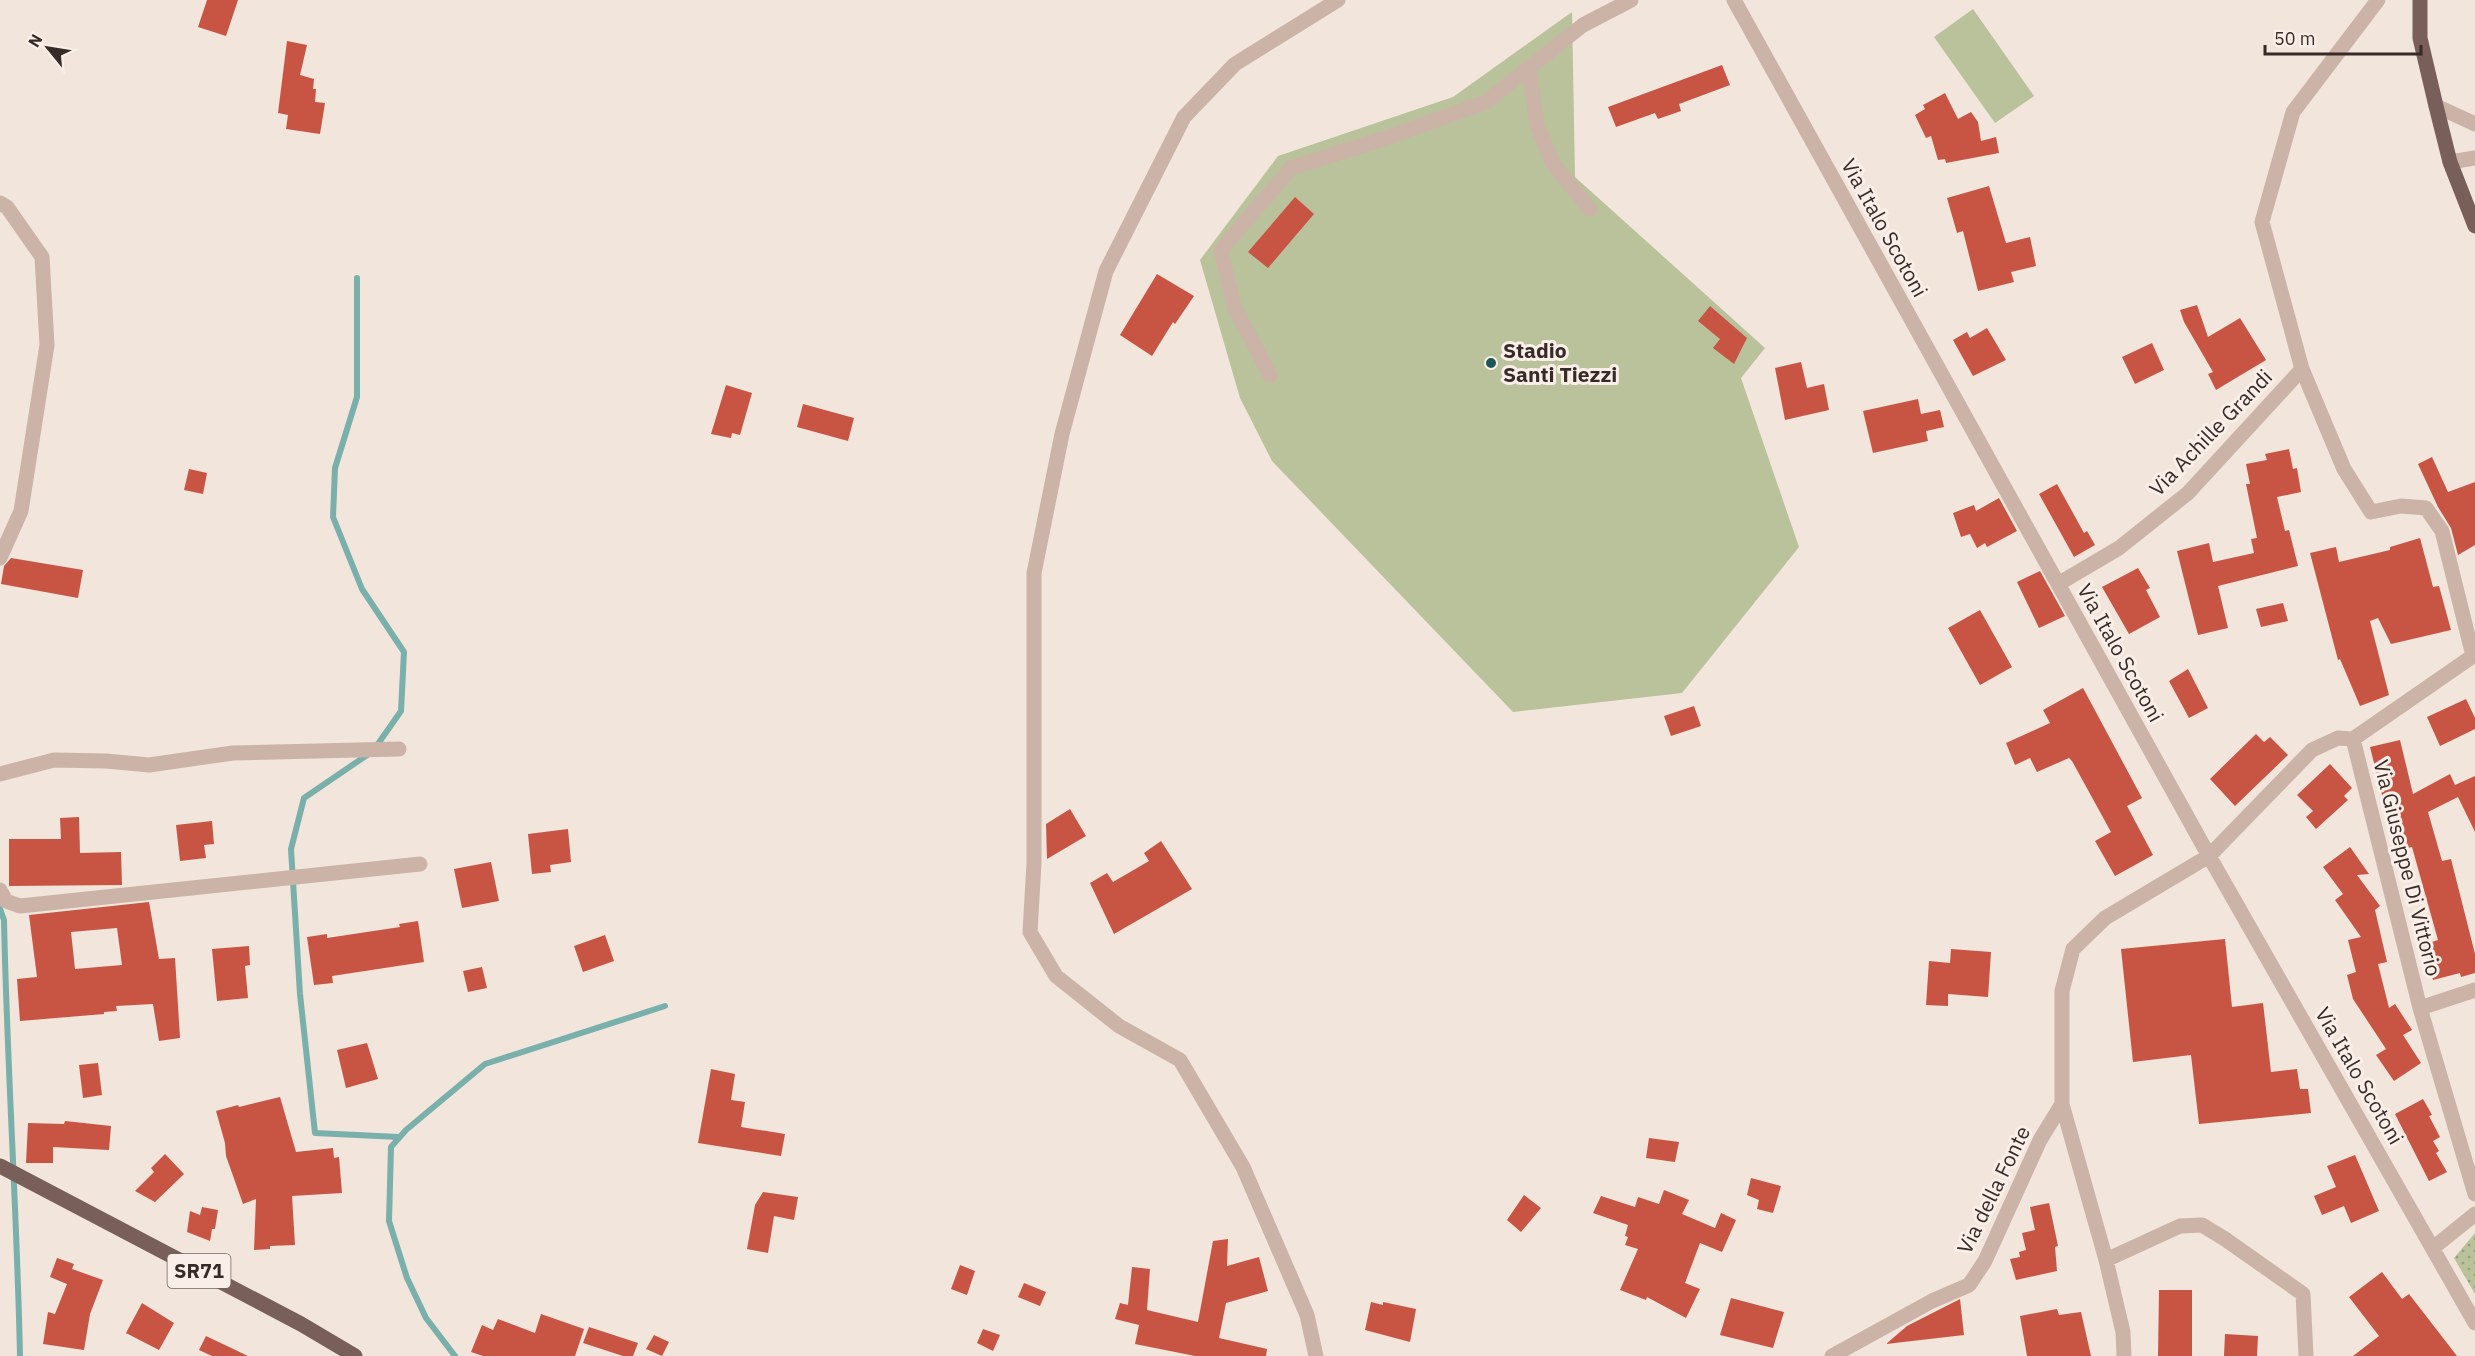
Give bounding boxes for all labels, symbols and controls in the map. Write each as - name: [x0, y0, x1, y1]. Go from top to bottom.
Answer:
- north arrow: [18, 18, 78, 78]
- scale bar: [2265, 18, 2421, 56]
- text: 50 m: [2274, 27, 2316, 50]
- text: N: [23, 30, 47, 51]
- street label: Via Italo Scotoni: [1835, 153, 1935, 302]
- place label: Stadio Santi Tiezzi: [1503, 336, 1617, 388]
- marker: Stadio Santi Tiezzi: [1484, 356, 1498, 370]
- street label: Via Achille Grandi: [2143, 363, 2278, 502]
- street label: Via Italo Scotoni: [2071, 578, 2171, 727]
- street label: Via Giuseppe Di Vittorio: [2368, 757, 2448, 979]
- street label: Via Italo Scotoni: [2309, 1002, 2411, 1149]
- street label: Via della Fonte: [1950, 1121, 2036, 1258]
- road number: SR71: [168, 1254, 230, 1288]

